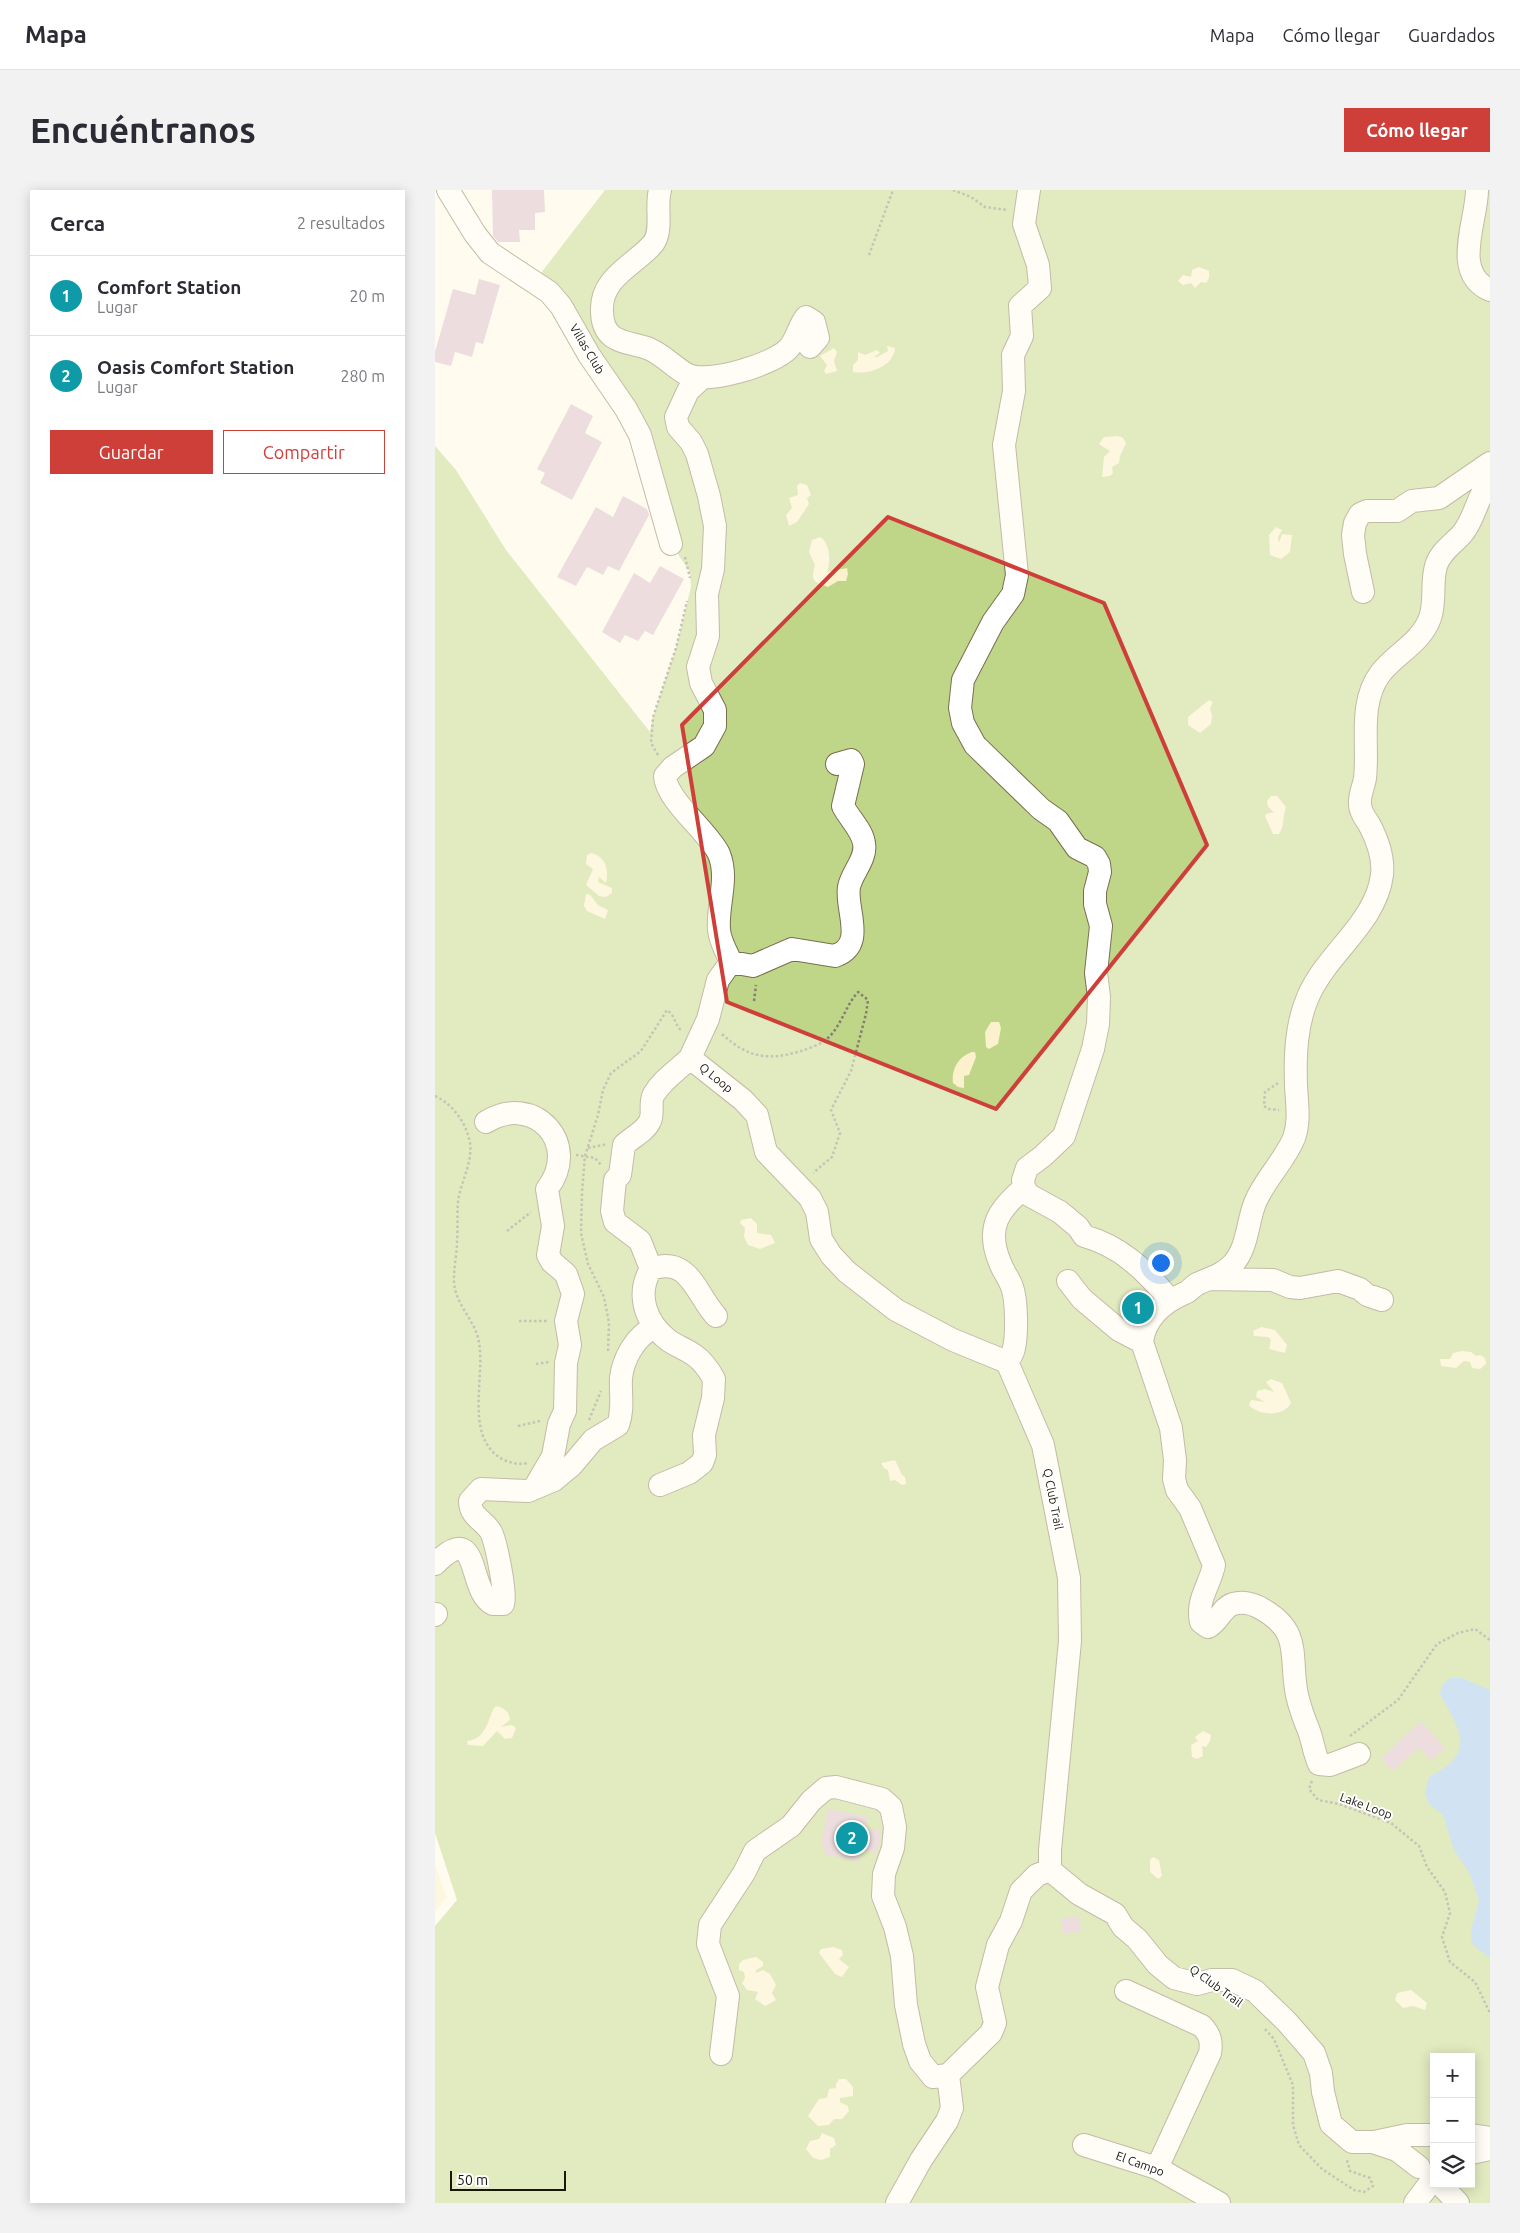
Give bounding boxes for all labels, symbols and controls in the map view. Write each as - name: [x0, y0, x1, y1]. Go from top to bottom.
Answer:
- text: Mapa: [25, 21, 87, 48]
- text: Mapa: [1210, 25, 1255, 45]
- text: Cómo llegar: [1283, 25, 1380, 45]
- text: Guardados: [1408, 25, 1495, 45]
- button: Cómo llegar: [1344, 108, 1490, 152]
- text: Encuéntranos: [30, 110, 256, 150]
- text: Cerca: [50, 211, 105, 235]
- text: 2 resultados: [297, 214, 385, 232]
- text: Comfort Station: [97, 276, 241, 298]
- text: 1: [61, 287, 71, 305]
- text: 20 m: [349, 287, 385, 305]
- text: Lugar: [97, 298, 138, 316]
- street label: Villas Club: [568, 322, 607, 376]
- text: Oasis Comfort Station: [97, 356, 294, 378]
- text: 2: [61, 367, 71, 385]
- text: 280 m: [340, 367, 385, 385]
- text: Lugar: [97, 378, 138, 396]
- button: Guardar: [50, 430, 213, 474]
- button: Compartir: [223, 430, 385, 474]
- street label: Q Loop: [697, 1060, 736, 1095]
- your location: [1148, 1250, 1174, 1276]
- pin: 1: [1122, 1289, 1154, 1327]
- street label: Q Club Trail: [1041, 1467, 1066, 1531]
- street label: Lake Loop: [1338, 1790, 1394, 1821]
- pin: 2: [836, 1819, 868, 1857]
- street label: Q Club Trail: [1187, 1962, 1245, 2009]
- map controls: [1430, 2053, 1475, 2188]
- button: +: [1430, 2053, 1475, 2098]
- button: −: [1430, 2098, 1475, 2143]
- button: layers: [1430, 2143, 1475, 2188]
- street label: El Campo: [1114, 2149, 1166, 2178]
- scale bar: [450, 2168, 566, 2191]
- text: 50 m: [457, 2172, 488, 2188]

